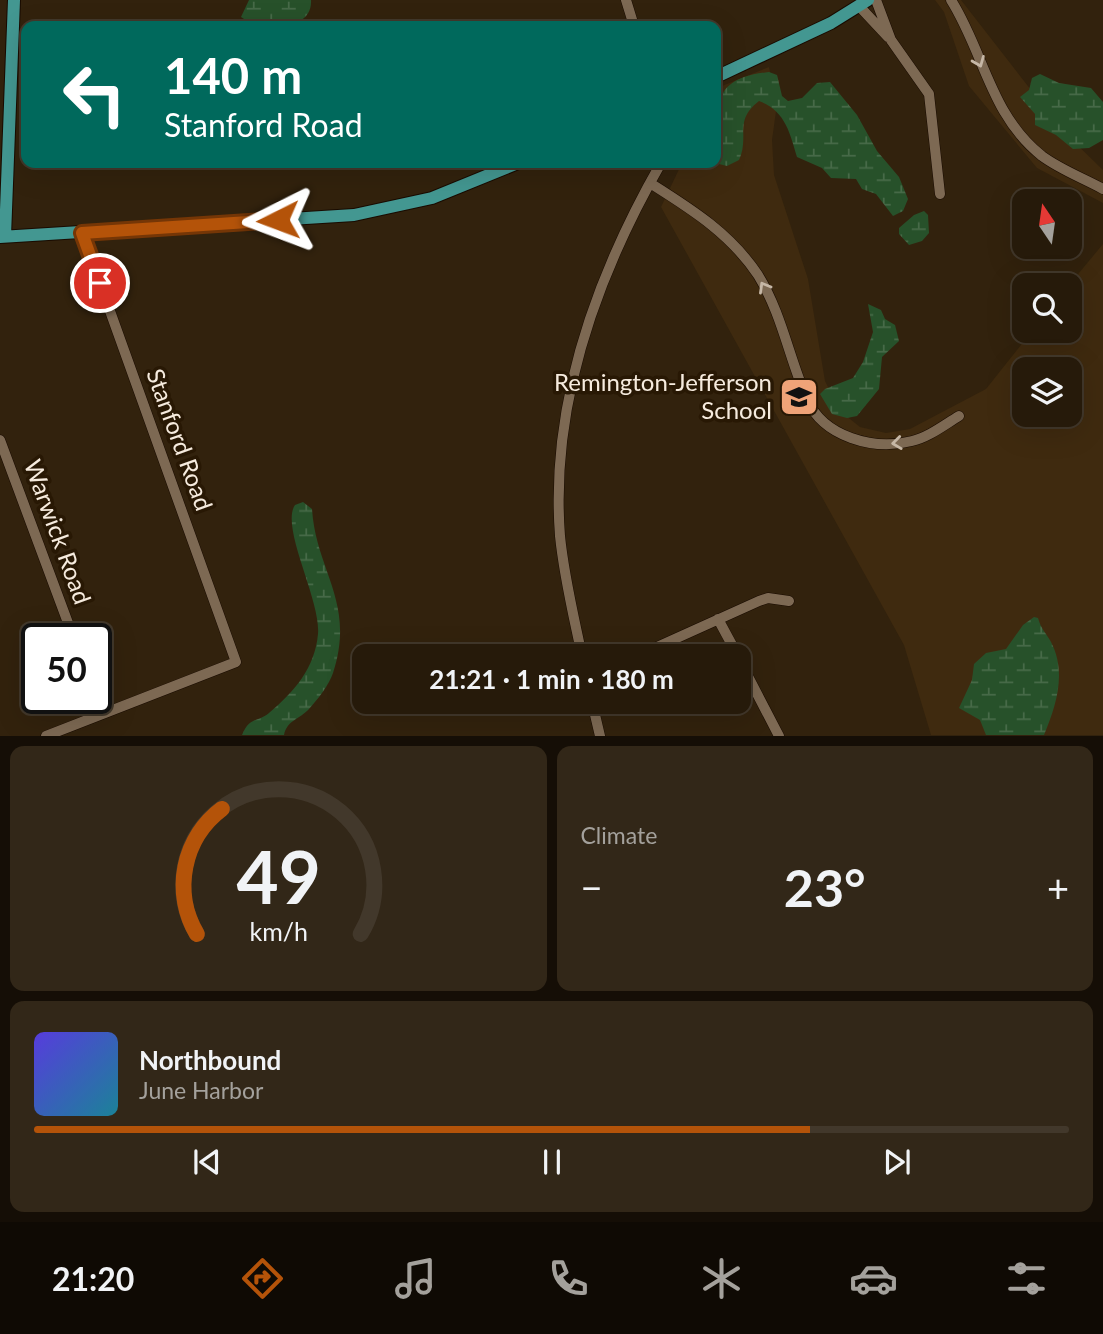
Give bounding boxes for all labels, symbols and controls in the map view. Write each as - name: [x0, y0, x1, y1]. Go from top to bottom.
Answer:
- text: 140 m: [164, 46, 302, 104]
- icon: left: [49, 49, 140, 140]
- one-way arrow: [971, 55, 985, 67]
- text: Stanford Road: [164, 105, 363, 144]
- position arrow: [241, 183, 315, 257]
- north arrow: [1012, 189, 1082, 259]
- map controls: [1012, 189, 1082, 427]
- pin: [70, 253, 130, 313]
- icon: arrive: [81, 264, 119, 302]
- button: search: [1012, 273, 1082, 343]
- one-way arrow: [759, 282, 772, 294]
- button: layers: [1012, 357, 1082, 427]
- street label: Stanford Road: [141, 365, 220, 514]
- place label: Remington-Jefferson School: [554, 367, 772, 424]
- school or university icon: Remington-Jefferson School: [778, 376, 820, 418]
- one-way arrow: [891, 436, 903, 451]
- street label: Warwick Road: [19, 455, 98, 608]
- speed limit sign: 50: [21, 623, 112, 714]
- text: 21:21 · 1 min · 180 m: [429, 663, 674, 695]
- text: Climate: [581, 821, 657, 849]
- text: 49: [236, 833, 320, 921]
- text: 23°: [784, 856, 866, 918]
- text: −: [581, 864, 603, 910]
- text: +: [1047, 864, 1069, 910]
- text: km/h: [249, 916, 308, 946]
- text: Northbound: [139, 1044, 281, 1076]
- text: June Harbor: [139, 1076, 263, 1104]
- icon: previous: [188, 1143, 226, 1181]
- icon: pause: [533, 1143, 571, 1181]
- icon: next: [878, 1143, 916, 1181]
- icon: directions: [238, 1254, 287, 1303]
- icon: music: [391, 1254, 440, 1303]
- icon: phone: [544, 1254, 593, 1303]
- icon: climate: [697, 1254, 746, 1303]
- icon: car: [849, 1254, 898, 1303]
- icon: filters: [1002, 1254, 1051, 1303]
- text: 21:20: [52, 1259, 134, 1298]

